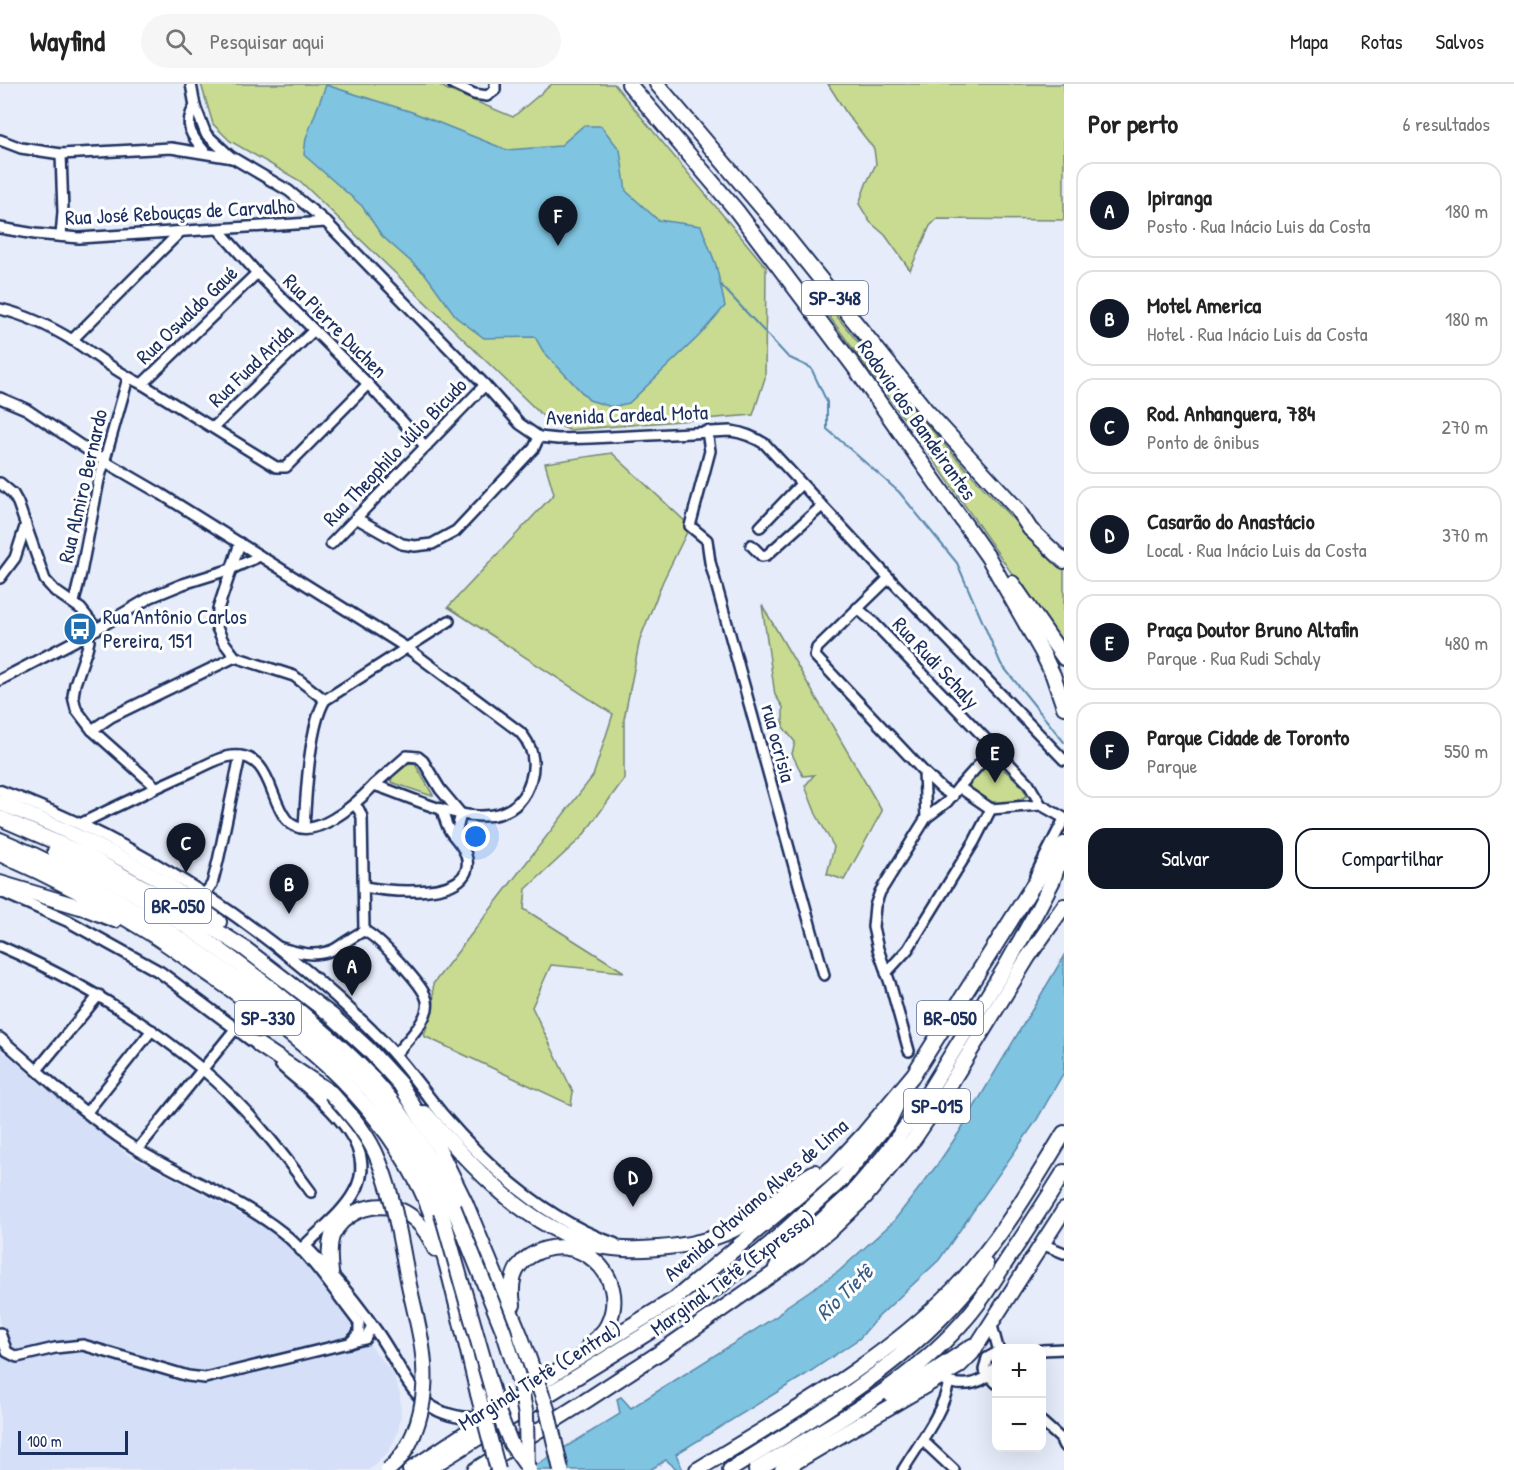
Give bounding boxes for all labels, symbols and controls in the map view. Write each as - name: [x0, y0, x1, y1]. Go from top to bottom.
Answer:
- search box: [141, 14, 561, 68]
- text: Wayfind: [30, 22, 105, 60]
- icon: search: [162, 25, 195, 58]
- text: Pesquisar aqui: [210, 26, 325, 56]
- text: Mapa: [1290, 27, 1328, 56]
- text: Rotas: [1361, 27, 1403, 56]
- text: Salvos: [1436, 27, 1484, 56]
- text: Por perto: [1088, 106, 1178, 141]
- text: 6 resultados: [1402, 110, 1490, 137]
- text: Ipiranga: [1147, 182, 1212, 212]
- street label: Rua José Rebouças de Carvalho: [64, 191, 296, 232]
- pin: F: [538, 196, 578, 246]
- text: A: [1105, 197, 1114, 224]
- text: 180 m: [1445, 197, 1488, 224]
- text: Posto · Rua Inácio Luis da Costa: [1147, 212, 1370, 239]
- street label: Rua Oswaldo Gaué: [130, 259, 244, 371]
- street label: Rua Pierre Duchen: [277, 267, 394, 384]
- road number: SP-348: [802, 281, 868, 315]
- text: Motel America: [1147, 290, 1261, 320]
- text: B: [1104, 305, 1115, 332]
- text: 180 m: [1445, 305, 1488, 332]
- street label: Rua Fuad Arida: [202, 318, 300, 414]
- text: Hotel · Rua Inácio Luis da Costa: [1147, 320, 1368, 347]
- street label: Rodovia dos Bandeirantes: [851, 334, 984, 506]
- street label: Rua Theophilo Júlio Bicudo: [316, 371, 473, 532]
- street label: Avenida Cardeal Mota: [546, 397, 708, 432]
- text: Rod. Anhanguera, 784: [1147, 398, 1315, 428]
- street label: Rua Almiro Bernardo: [51, 406, 114, 566]
- text: C: [1104, 413, 1115, 440]
- text: 270 m: [1442, 413, 1488, 440]
- text: Ponto de ônibus: [1147, 428, 1259, 455]
- text: Casarão do Anastácio: [1147, 506, 1315, 536]
- text: D: [1105, 521, 1114, 548]
- text: 370 m: [1442, 521, 1488, 548]
- text: Local · Rua Inácio Luis da Costa: [1147, 536, 1367, 563]
- place label: Rua Antônio Carlos Pereira, 151: [103, 602, 247, 655]
- street label: Rua Rudi Schaly: [886, 610, 987, 715]
- bus stop icon: Rua Antônio Carlos Pereira, 151: [62, 611, 98, 647]
- text: Praça Doutor Bruno Altafin: [1147, 614, 1359, 644]
- text: E: [1105, 629, 1114, 656]
- text: 480 m: [1445, 629, 1488, 656]
- text: Parque · Rua Rudi Schaly: [1147, 644, 1321, 671]
- street label: rua ocrisia: [754, 700, 803, 785]
- text: Parque Cidade de Toronto: [1147, 722, 1349, 752]
- pin: E: [976, 734, 1014, 783]
- text: F: [1106, 737, 1113, 764]
- text: 550 m: [1444, 737, 1488, 764]
- text: Parque: [1147, 752, 1197, 779]
- your location: [461, 822, 490, 851]
- pin: C: [166, 824, 206, 873]
- button: Salvar: [1088, 828, 1283, 889]
- button: Compartilhar: [1295, 828, 1490, 889]
- pin: B: [270, 864, 308, 914]
- road number: BR-050: [145, 889, 211, 923]
- pin: A: [332, 946, 372, 996]
- road number: SP-330: [235, 1001, 301, 1035]
- road number: BR-050: [917, 1001, 983, 1035]
- road number: SP-015: [904, 1089, 970, 1123]
- street label: Avenida Otaviano Alves de Lima: [657, 1111, 854, 1288]
- pin: D: [614, 1158, 652, 1207]
- street label: Marginal Tietê (Expressa): [644, 1203, 821, 1342]
- water label: Rio Tietê: [809, 1256, 881, 1327]
- street label: Marginal Tietê (Central): [453, 1314, 627, 1438]
- map controls: [992, 1344, 1046, 1452]
- button: +: [992, 1344, 1046, 1398]
- button: −: [992, 1398, 1046, 1452]
- scale bar: [18, 1428, 128, 1456]
- text: 100 m: [27, 1430, 62, 1452]

